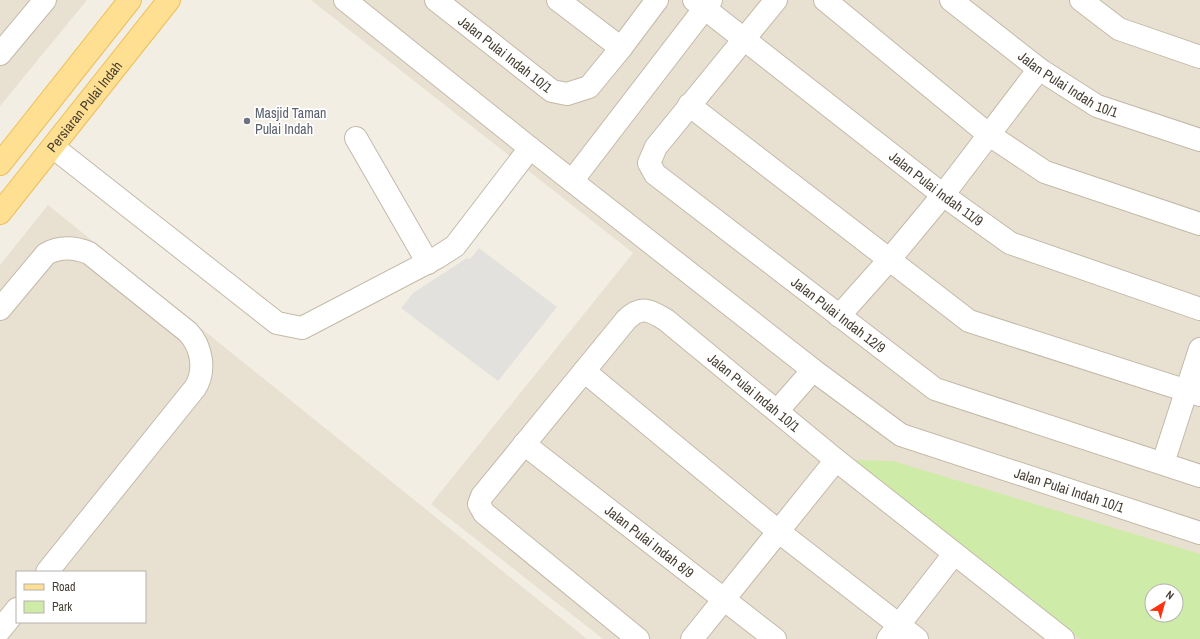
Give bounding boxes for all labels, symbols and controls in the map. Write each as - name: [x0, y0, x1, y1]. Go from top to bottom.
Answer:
- street label: Jalan Pulai Indah 10/1: [455, 12, 556, 97]
- street label: Jalan Pulai Indah 10/1: [1015, 47, 1121, 122]
- street label: Persiaran Pulai Indah: [43, 57, 126, 156]
- place label: Masjid Taman Pulai Indah: [255, 104, 326, 138]
- marker: Masjid Taman Pulai Indah: [242, 116, 252, 126]
- street label: Jalan Pulai Indah 11/9: [885, 147, 987, 230]
- street label: Jalan Pulai Indah 12/9: [788, 273, 889, 357]
- street label: Jalan Pulai Indah 10/1: [704, 349, 804, 436]
- street label: Jalan Pulai Indah 10/1: [1012, 464, 1127, 517]
- street label: Jalan Pulai Indah 8/9: [601, 501, 698, 582]
- legend: [16, 571, 146, 623]
- text: Road: [52, 579, 76, 595]
- north arrow: [1144, 583, 1184, 623]
- text: N: [1163, 587, 1177, 603]
- text: Park: [52, 599, 72, 615]

